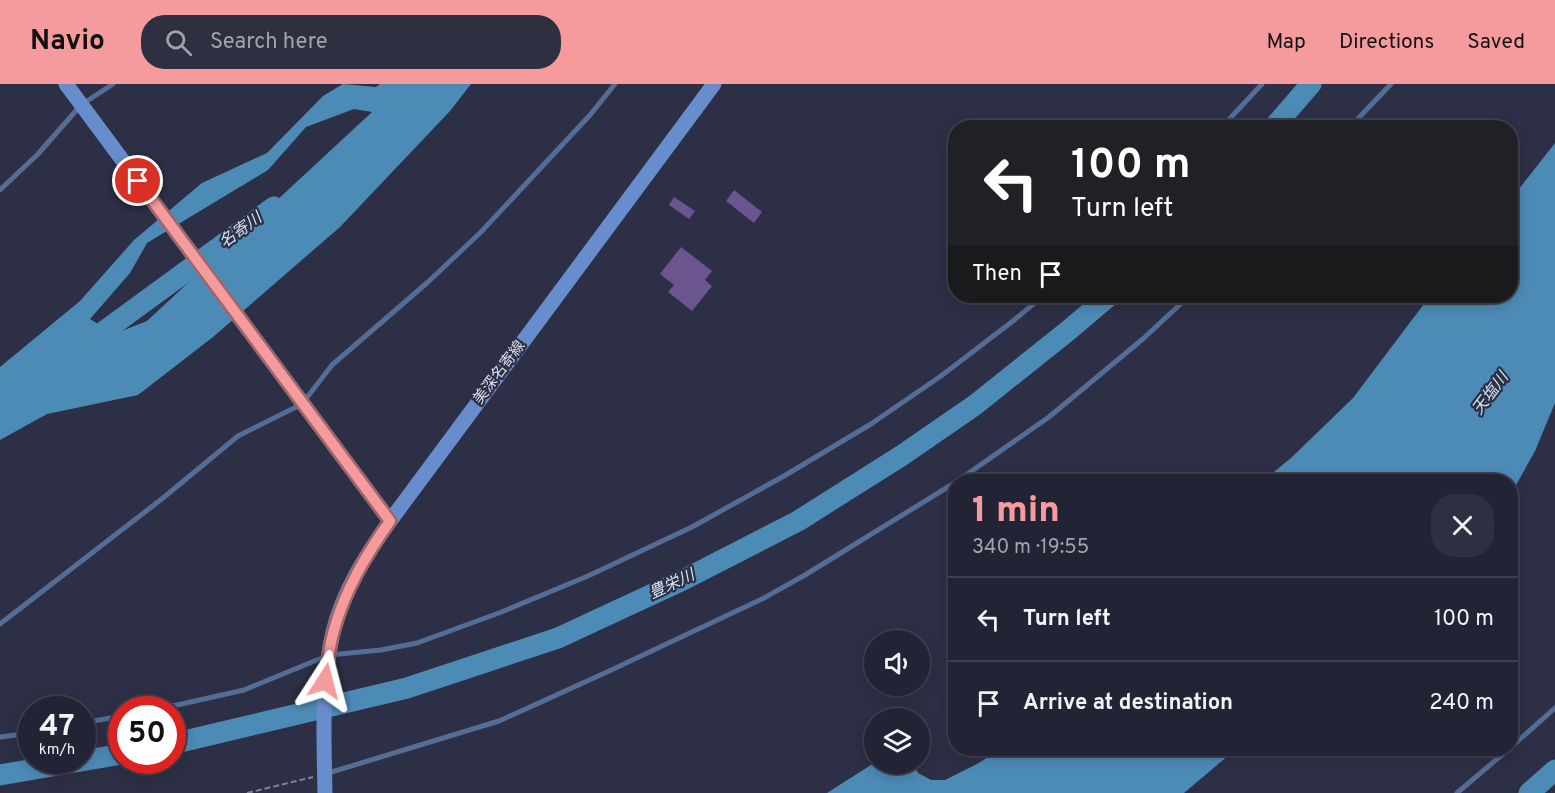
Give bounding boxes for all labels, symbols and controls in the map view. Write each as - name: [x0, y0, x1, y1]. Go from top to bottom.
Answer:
- search box: [141, 15, 561, 69]
- text: Navio: [30, 24, 105, 60]
- icon: search: [162, 26, 195, 59]
- text: Search here: [210, 29, 327, 56]
- text: Map: [1266, 29, 1306, 56]
- text: Directions: [1339, 29, 1434, 56]
- text: Saved: [1467, 29, 1525, 56]
- text: 100 m: [1071, 140, 1190, 193]
- icon: left: [972, 144, 1050, 222]
- pin: [112, 155, 163, 206]
- icon: arrive: [121, 164, 154, 197]
- text: Turn left: [1071, 192, 1173, 226]
- water label: 名寄川: [216, 208, 268, 253]
- icon: arrive: [1034, 258, 1067, 291]
- text: Then: [972, 261, 1022, 288]
- street label: 美深名寄線: [470, 337, 530, 409]
- water label: 天塩川: [1469, 367, 1515, 419]
- text: 1 min: [972, 489, 1060, 535]
- button: close: [1431, 494, 1494, 557]
- text: 340 m · 19:55: [972, 535, 1089, 561]
- water label: 豊栄川: [646, 565, 700, 604]
- icon: left: [972, 603, 1005, 636]
- text: Turn left: [1023, 606, 1111, 633]
- text: 100 m: [1434, 606, 1494, 633]
- map controls: [864, 630, 930, 774]
- button: sound: [864, 630, 930, 696]
- position arrow: [293, 649, 357, 713]
- icon: arrive: [972, 687, 1005, 720]
- text: Arrive at destination: [1023, 690, 1233, 717]
- text: 240 m: [1429, 690, 1494, 717]
- speed limit sign: 50: [108, 696, 186, 774]
- button: layers: [864, 708, 930, 774]
- text: 47: [39, 709, 75, 746]
- text: km/h: [39, 741, 75, 760]

